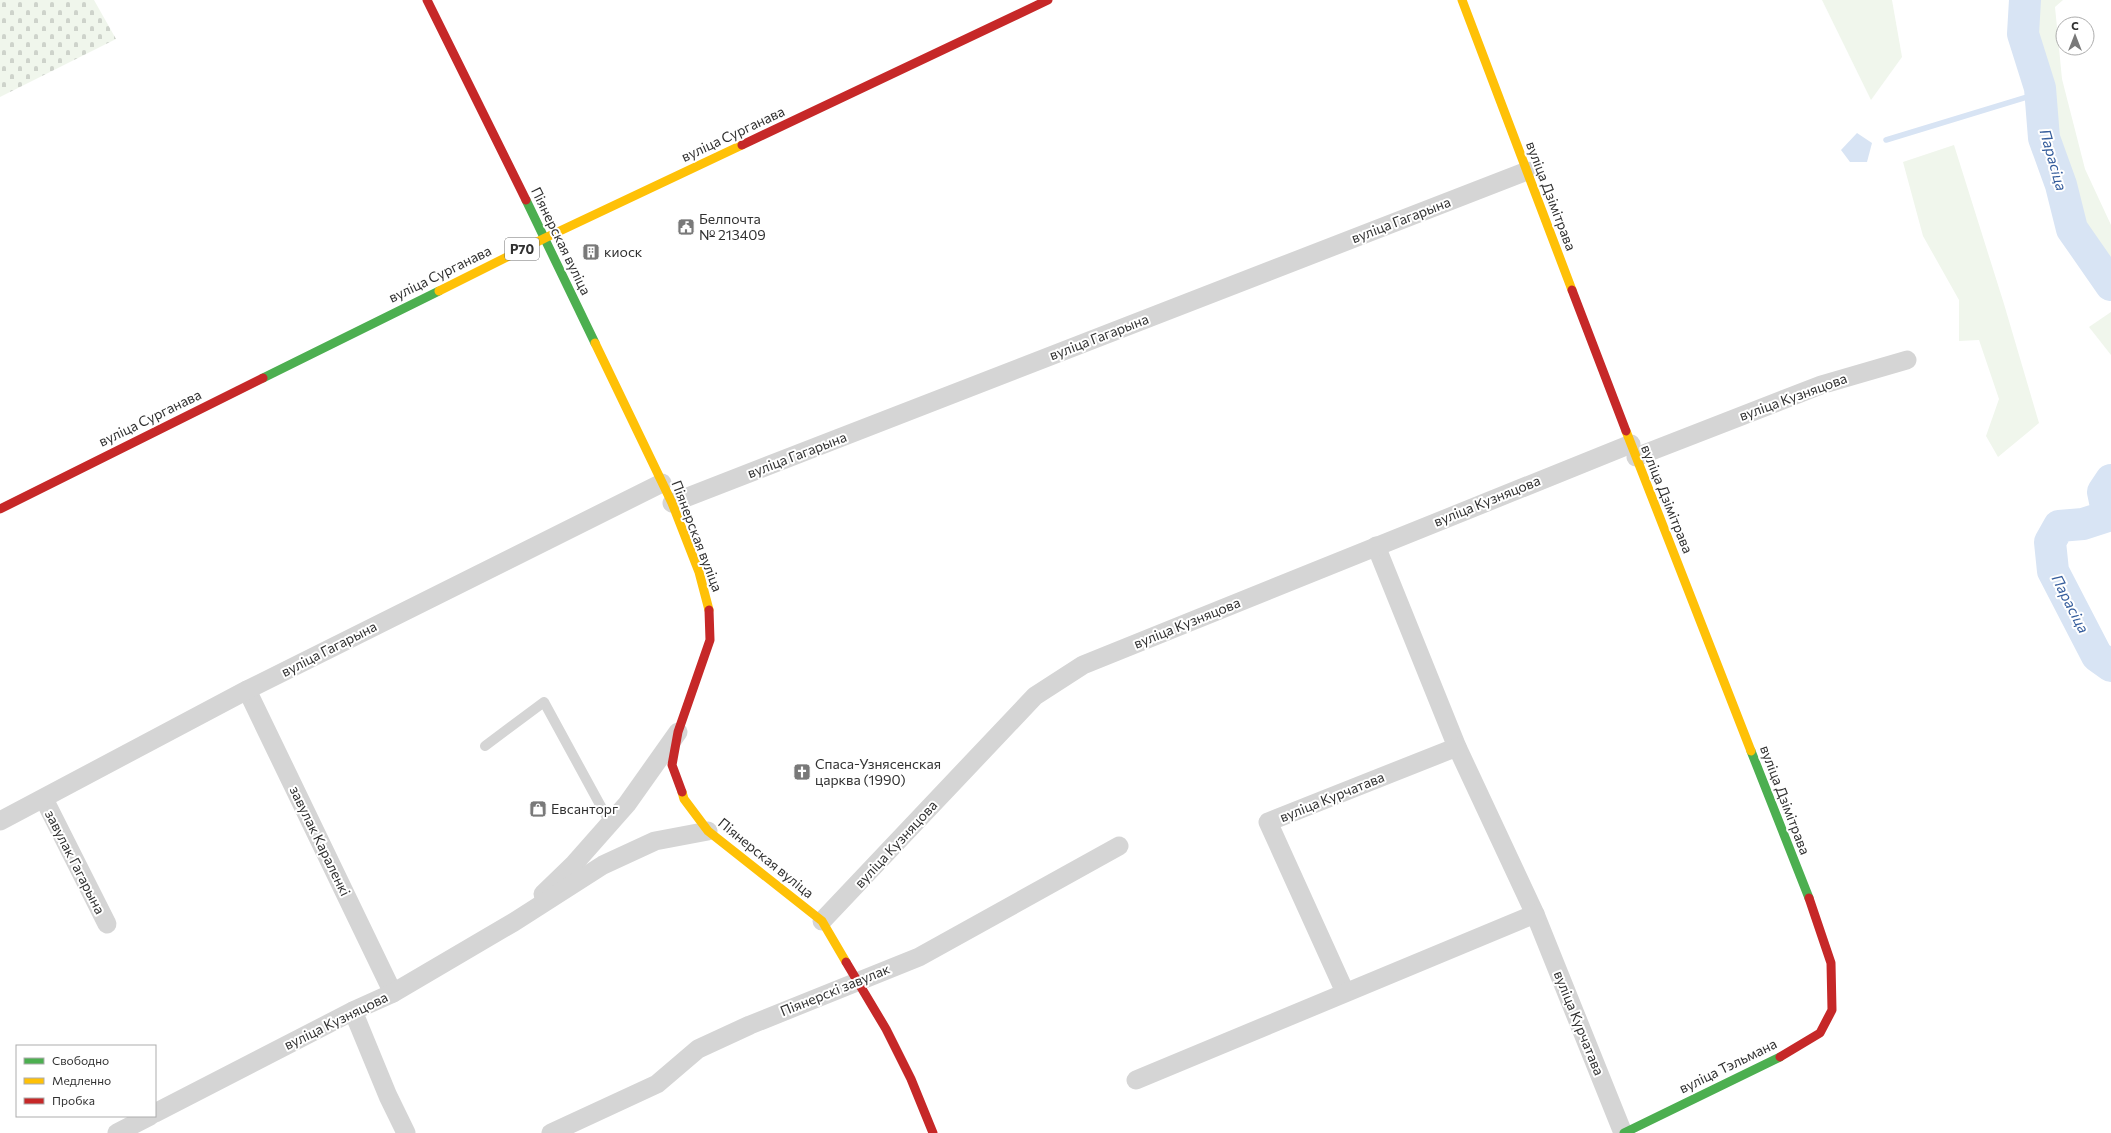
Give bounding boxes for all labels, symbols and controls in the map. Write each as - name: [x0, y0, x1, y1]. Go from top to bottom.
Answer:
- north arrow: [2055, 16, 2095, 56]
- text: С: [2071, 19, 2079, 32]
- street label: вуліца Сурганава: [678, 102, 787, 165]
- water label: Парасіца: [2037, 127, 2071, 193]
- street label: вуліца Дзімітрава: [1523, 139, 1580, 253]
- street label: Піянерская вуліца: [528, 184, 595, 298]
- street label: вуліца Гагарына: [1349, 193, 1453, 246]
- place label: Белпочта № 213409: [699, 210, 766, 243]
- public building icon: Белпочта № 213409: [676, 217, 696, 237]
- road number: Р70: [505, 238, 539, 260]
- street label: вуліца Сурганава: [386, 241, 494, 306]
- building icon: киоск: [581, 242, 601, 262]
- place label: киоск: [604, 243, 643, 260]
- street label: вуліца Гагарына: [1047, 310, 1151, 363]
- street label: вуліца Кузняцова: [1737, 369, 1849, 424]
- street label: вуліца Сурганава: [96, 385, 204, 450]
- street label: вуліца Гагарына: [745, 428, 849, 481]
- street label: вуліца Дзімітрава: [1638, 442, 1697, 556]
- street label: вуліца Кузняцова: [1431, 471, 1543, 530]
- street label: Піянерская вуліца: [668, 478, 727, 594]
- water label: Парасіца: [2049, 571, 2093, 636]
- street label: вуліца Кузняцова: [1131, 593, 1243, 652]
- street label: вуліца Гагарына: [278, 617, 379, 680]
- street label: вуліца Дзімітрава: [1757, 743, 1814, 857]
- place label: Спаса-Узнясенская царква (1990): [815, 755, 941, 788]
- church icon: Спаса-Узнясенская царква (1990): [792, 762, 812, 782]
- street label: вуліца Курчатава: [1277, 768, 1387, 825]
- street label: завулак Караленкі: [286, 783, 354, 899]
- street label: вуліца Кузняцова: [851, 796, 941, 891]
- shop icon: Евсанторг: [528, 799, 548, 819]
- place label: Евсанторг: [551, 800, 618, 817]
- street label: завулак Гагарына: [42, 807, 109, 917]
- street label: Піянерская вуліца: [715, 814, 817, 901]
- street label: Піянерскі завулак: [778, 960, 893, 1019]
- street label: вуліца Курчатава: [1551, 968, 1608, 1078]
- street label: вуліца Кузняцова: [281, 988, 390, 1053]
- street label: вуліца Тэльмана: [1676, 1035, 1779, 1097]
- legend: [16, 1045, 156, 1117]
- text: Свободно: [52, 1053, 109, 1067]
- text: Медленно: [52, 1073, 111, 1087]
- text: Пробка: [52, 1093, 95, 1107]

